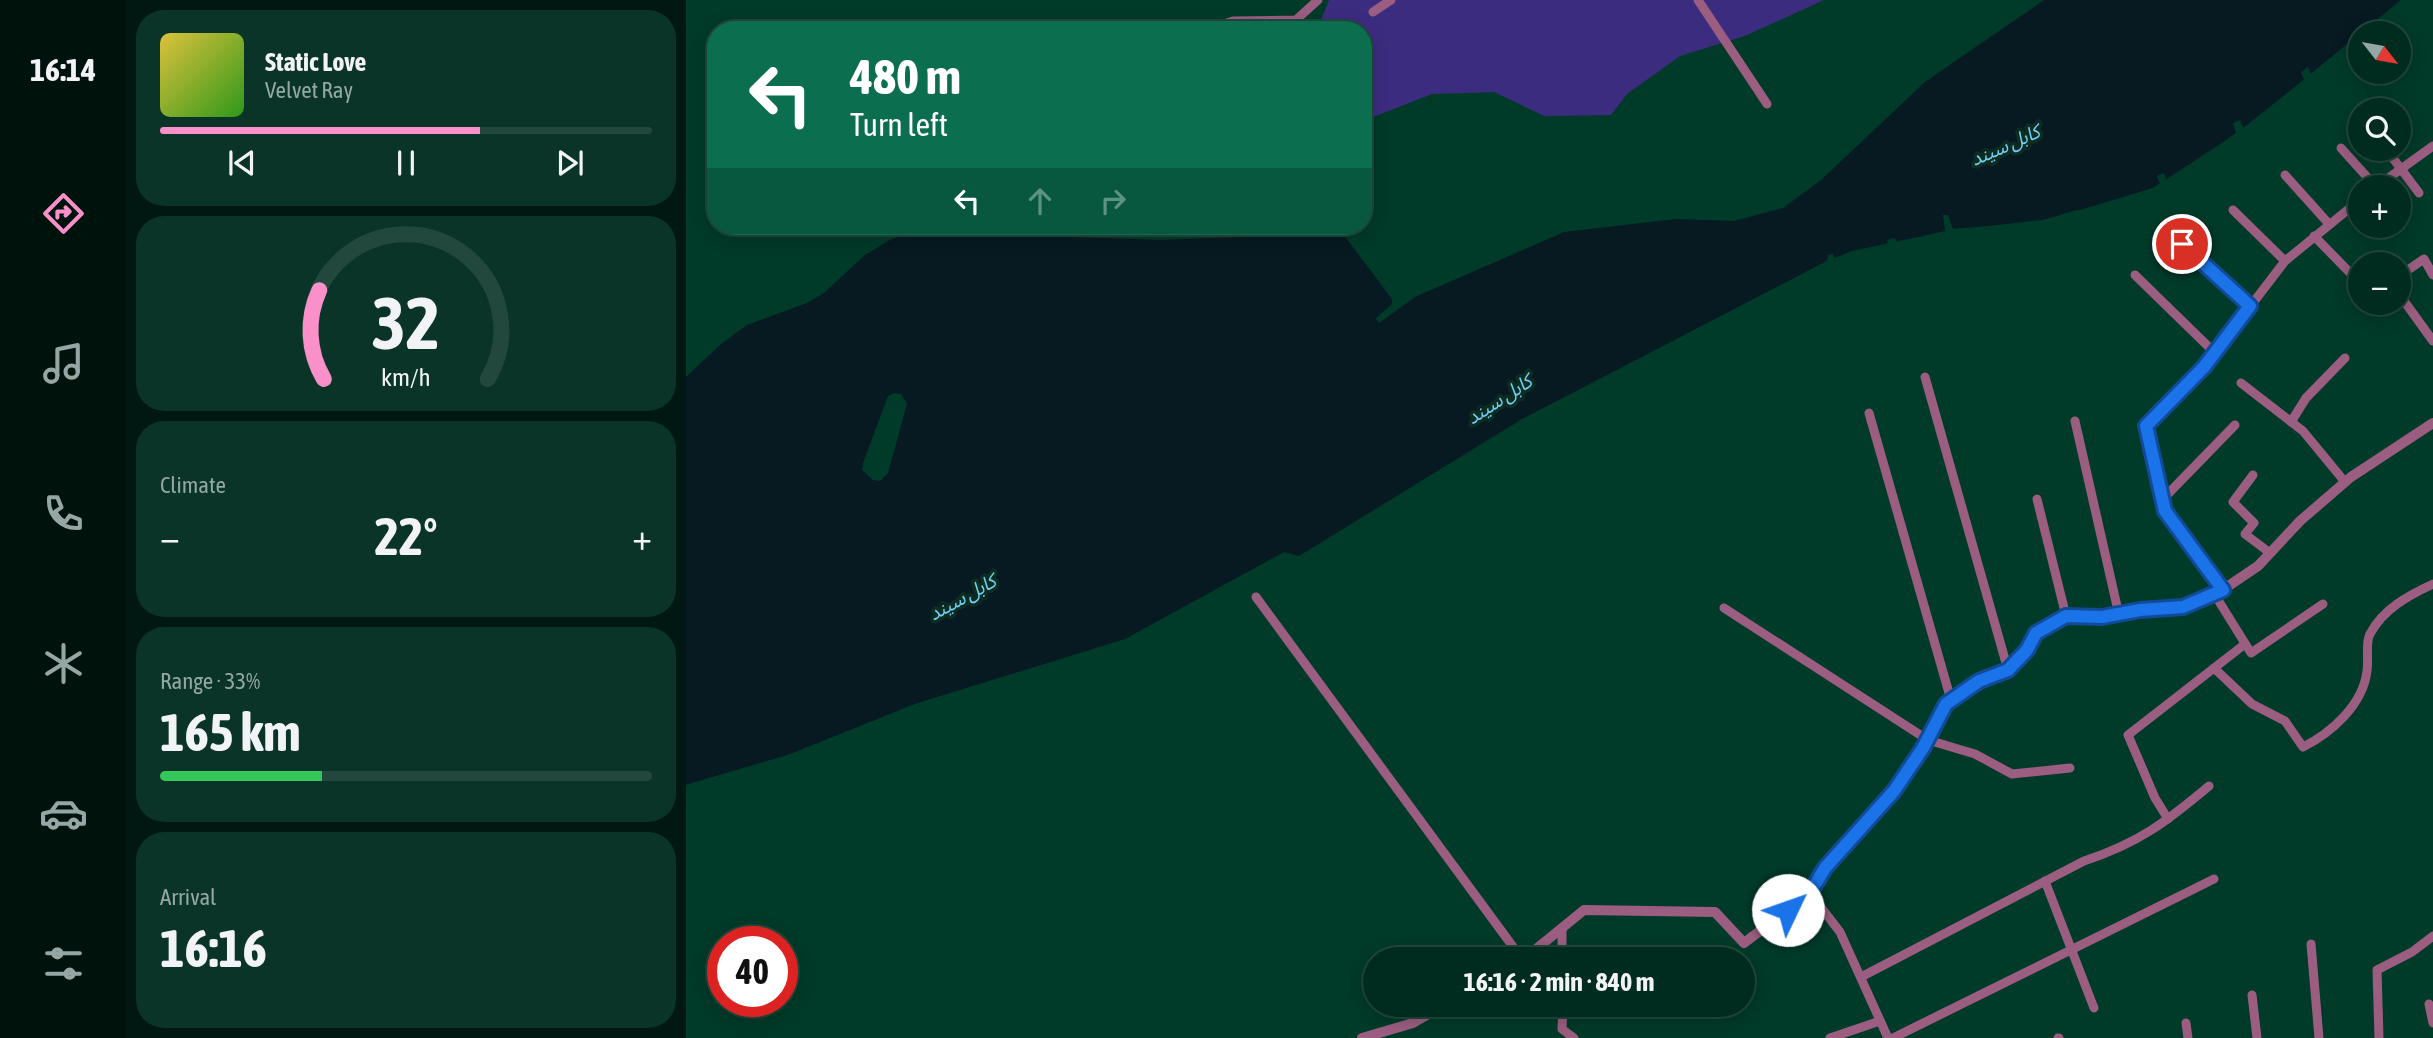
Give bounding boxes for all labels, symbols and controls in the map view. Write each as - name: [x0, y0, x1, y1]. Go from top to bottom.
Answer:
- north arrow: [2348, 21, 2412, 84]
- map controls: [2348, 21, 2411, 315]
- text: Static Love: [265, 47, 366, 77]
- text: 480 m: [850, 48, 961, 104]
- icon: left: [735, 49, 826, 140]
- text: 16:14: [30, 51, 96, 88]
- text: Velvet Ray: [265, 77, 353, 103]
- button: search: [2348, 98, 2411, 161]
- text: Turn left: [850, 106, 948, 143]
- water label: کابل سيند: [1967, 118, 2047, 171]
- icon: previous: [223, 144, 261, 182]
- icon: pause: [387, 144, 425, 182]
- icon: next: [551, 144, 589, 182]
- button: +: [2348, 175, 2411, 238]
- icon: left: [948, 182, 986, 220]
- icon: ahead: [1021, 182, 1059, 220]
- icon: right: [1094, 182, 1132, 220]
- icon: directions: [39, 189, 88, 238]
- pin: [2152, 214, 2212, 274]
- icon: arrive: [2163, 225, 2201, 263]
- button: −: [2348, 252, 2411, 315]
- text: 32: [372, 282, 440, 365]
- icon: music: [39, 339, 88, 388]
- text: km/h: [381, 363, 431, 391]
- water label: کابل سيند: [1462, 367, 1540, 429]
- text: Climate: [160, 472, 226, 498]
- icon: phone: [39, 489, 88, 538]
- text: 22°: [374, 506, 438, 566]
- text: −: [160, 515, 180, 558]
- text: +: [632, 515, 652, 558]
- water label: کابل سيند: [924, 568, 1004, 625]
- icon: climate: [39, 639, 88, 688]
- text: Range · 33%: [160, 668, 260, 694]
- text: 165 km: [160, 702, 301, 762]
- icon: car: [39, 789, 88, 838]
- position arrow: [1751, 873, 1825, 947]
- text: Arrival: [160, 884, 216, 910]
- text: 16:16: [160, 918, 267, 978]
- speed limit sign: 40: [707, 926, 798, 1017]
- icon: filters: [39, 939, 88, 988]
- text: 16:16 · 2 min · 840 m: [1464, 967, 1654, 997]

